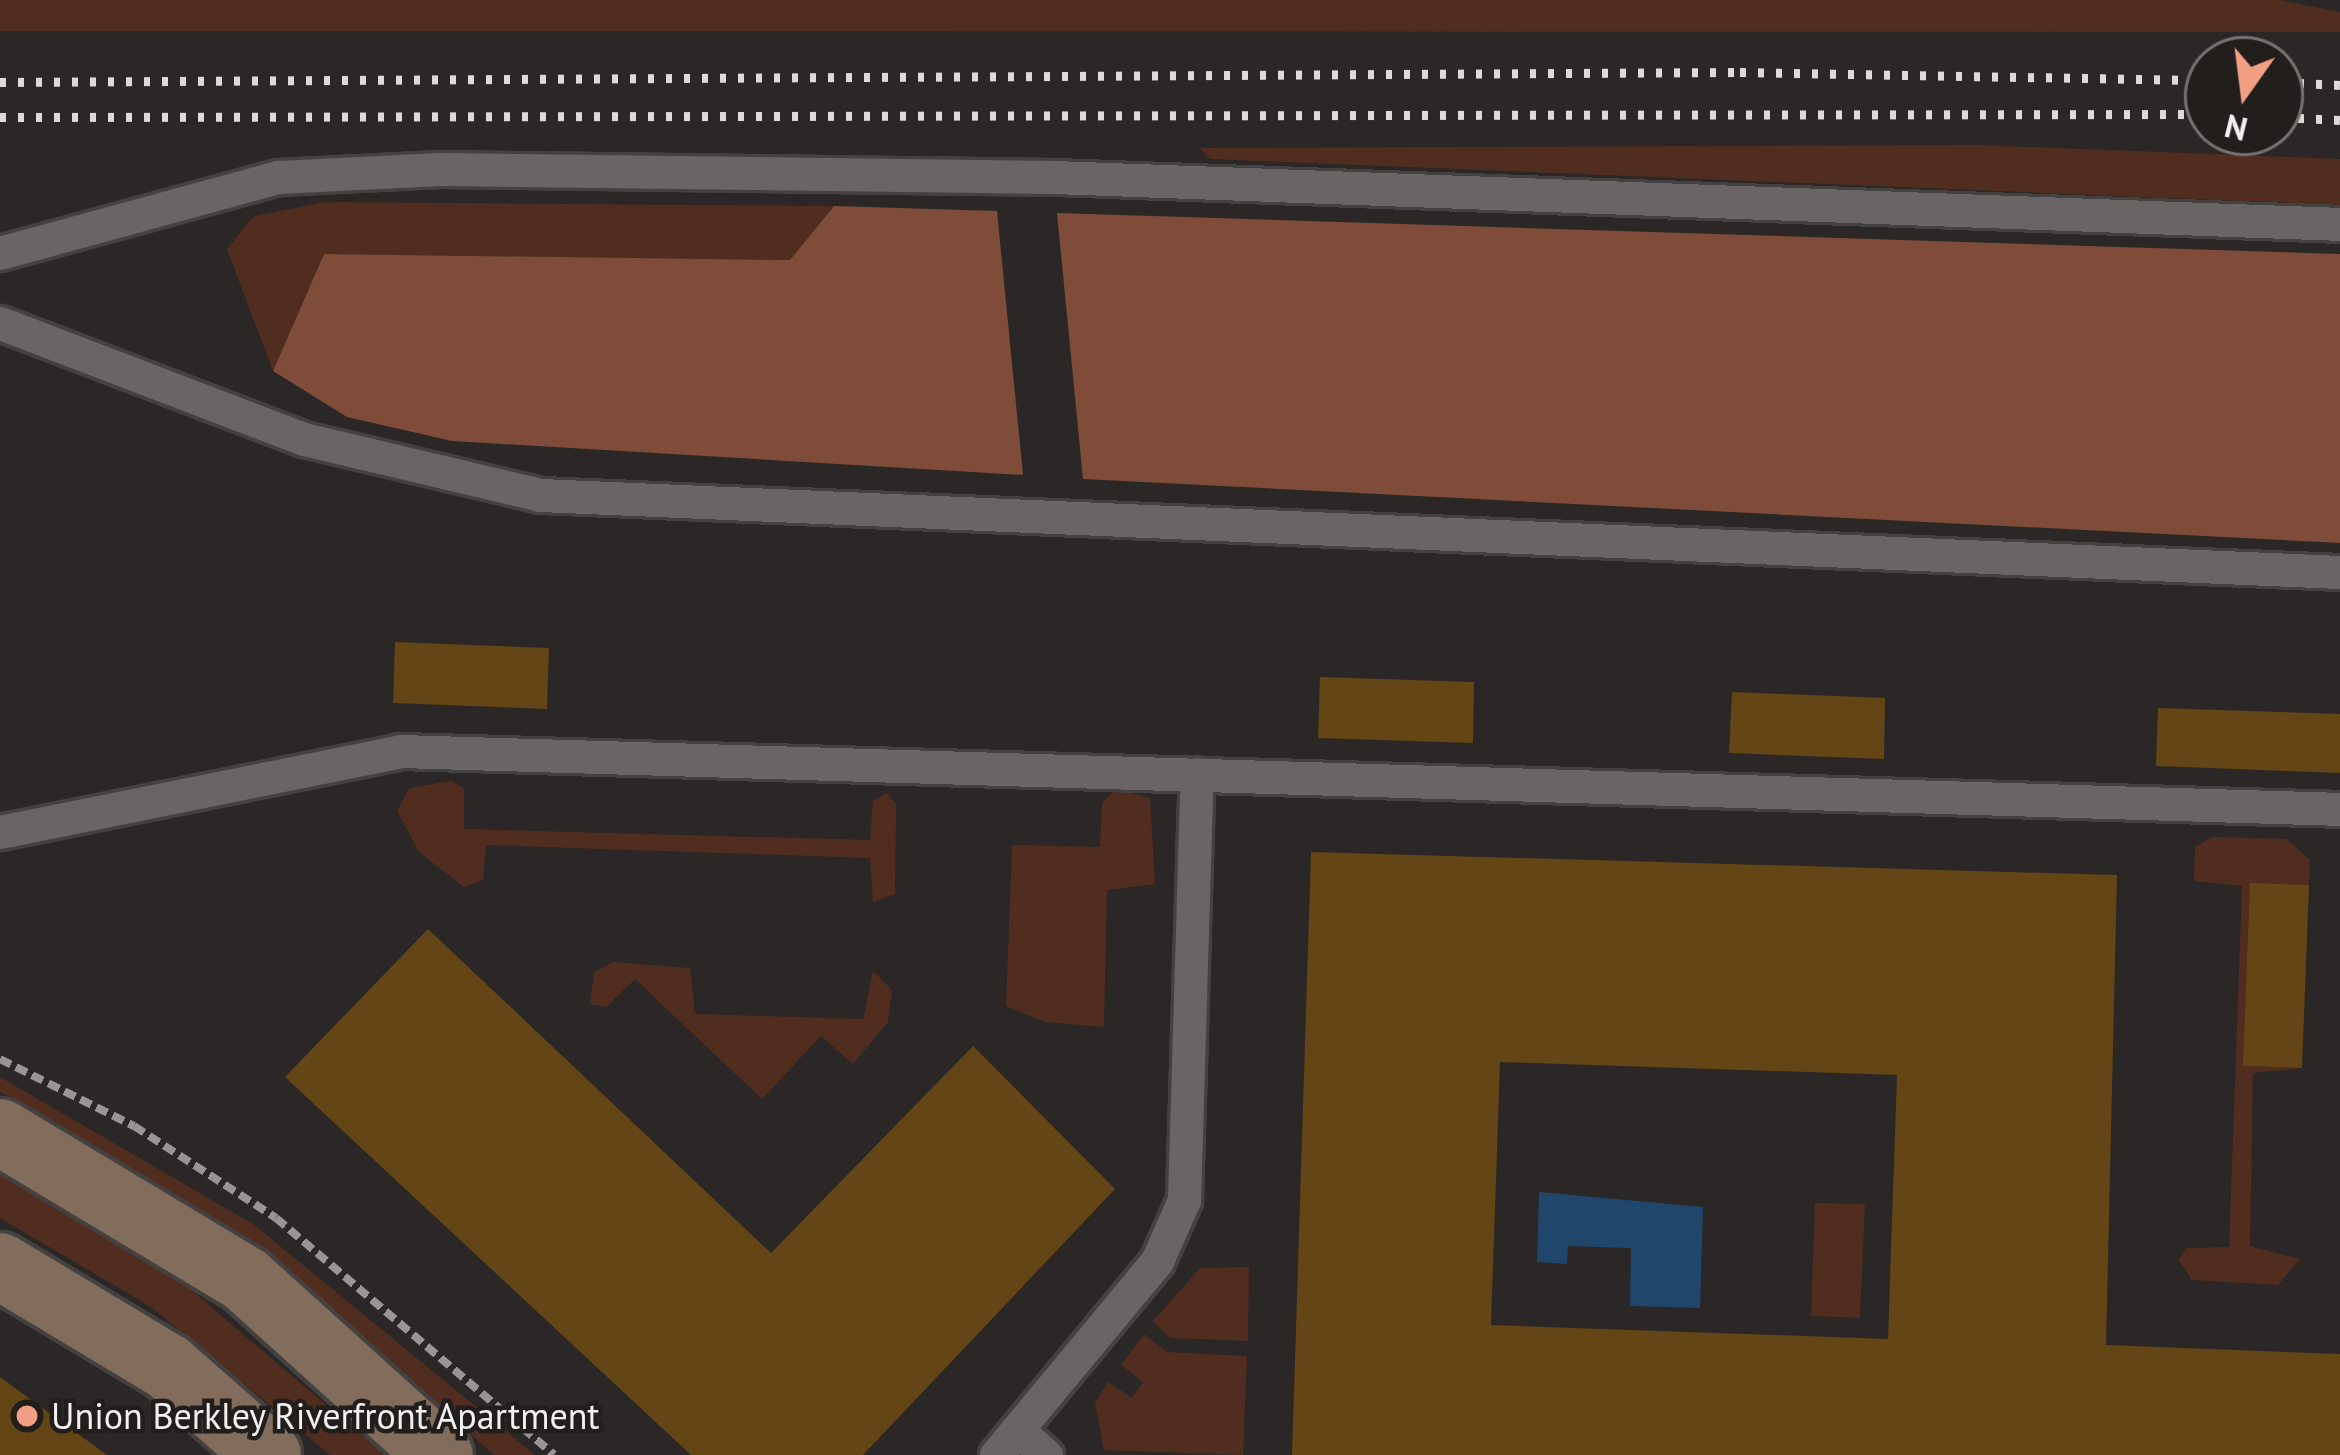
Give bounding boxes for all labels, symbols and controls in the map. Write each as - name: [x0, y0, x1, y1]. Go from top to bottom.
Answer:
- north arrow: [2184, 36, 2304, 156]
- text: N: [2220, 105, 2252, 152]
- place label: Union Berkley Riverfront Apartment: [51, 1394, 602, 1438]
- marker: Union Berkley Riverfront Apartment: [14, 1403, 40, 1429]

